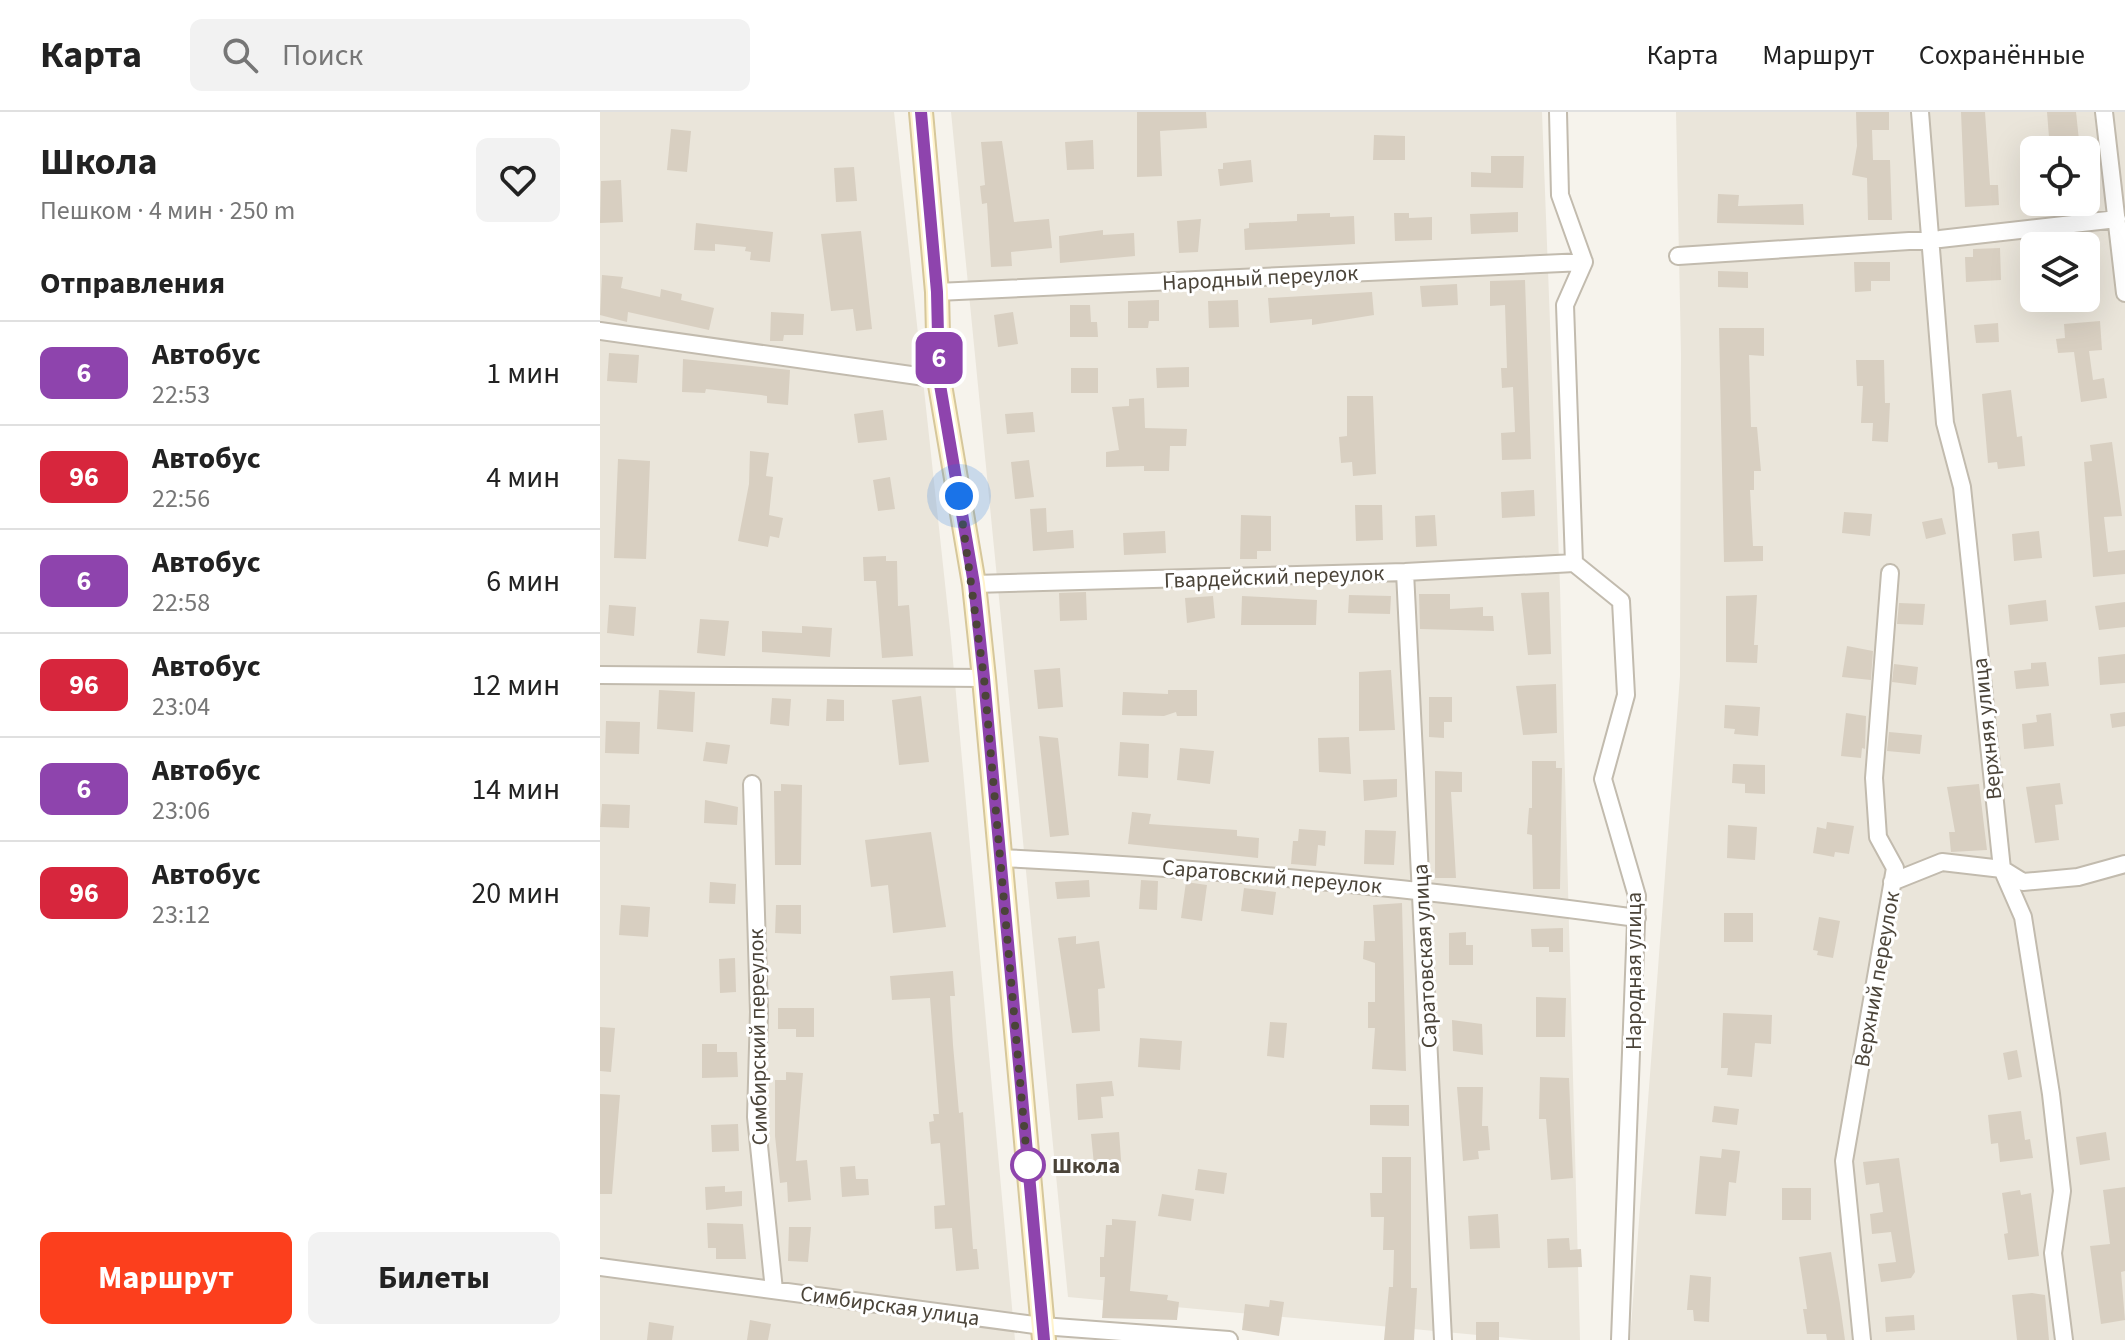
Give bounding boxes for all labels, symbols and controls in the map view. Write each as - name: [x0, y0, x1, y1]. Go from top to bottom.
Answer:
- search box: [190, 19, 750, 91]
- text: Карта: [40, 28, 142, 82]
- icon: search: [218, 33, 262, 77]
- text: Поиск: [282, 34, 363, 77]
- text: Карта: [1647, 35, 1718, 75]
- text: Маршрут: [1762, 35, 1875, 75]
- text: Сохранённые: [1919, 35, 2085, 75]
- text: Школа: [40, 135, 157, 189]
- map controls: [2020, 136, 2100, 312]
- button: locate: [2020, 136, 2100, 216]
- button: heart: [476, 138, 560, 222]
- text: Пешком · 4 мин · 250 m: [40, 192, 295, 229]
- button: layers: [2020, 232, 2100, 312]
- street label: Народный переулок: [1161, 257, 1359, 299]
- text: Отправления: [40, 262, 225, 305]
- line badge: 6: [913, 332, 965, 384]
- text: Автобус: [152, 333, 261, 376]
- text: 6: [932, 338, 946, 378]
- text: 1 мин: [486, 352, 560, 395]
- text: 6: [77, 353, 91, 393]
- text: 22:53: [152, 376, 210, 413]
- text: Автобус: [152, 437, 261, 480]
- text: 4 мин: [486, 456, 560, 499]
- text: 96: [69, 457, 99, 497]
- your location: [939, 476, 979, 516]
- text: 22:56: [152, 480, 210, 517]
- text: Автобус: [152, 541, 261, 584]
- street label: Гвардейский переулок: [1163, 557, 1385, 597]
- text: 6 мин: [486, 560, 560, 603]
- text: 6: [77, 561, 91, 601]
- text: 22:58: [152, 584, 210, 621]
- text: Автобус: [152, 645, 261, 688]
- street label: Верхняя улица: [1964, 656, 2010, 801]
- text: 12 мин: [471, 664, 560, 707]
- text: 96: [69, 665, 99, 705]
- text: 23:04: [152, 688, 210, 725]
- text: Автобус: [152, 749, 261, 792]
- text: 14 мин: [471, 768, 560, 811]
- text: 6: [77, 769, 91, 809]
- text: 23:06: [152, 792, 210, 829]
- street label: Саратовский переулок: [1161, 851, 1383, 903]
- text: Автобус: [152, 853, 261, 896]
- street label: Саратовская улица: [1404, 863, 1446, 1049]
- text: 20 мин: [471, 872, 560, 915]
- text: 96: [69, 873, 99, 913]
- street label: Верхний переулок: [1846, 889, 1908, 1070]
- street label: Народная улица: [1618, 892, 1650, 1050]
- text: 23:12: [152, 896, 210, 933]
- street label: Симбирский переулок: [740, 928, 776, 1146]
- marker: Школа: [1011, 1148, 1045, 1182]
- place label: Школа: [1052, 1150, 1120, 1182]
- button: Маршрут: [40, 1232, 292, 1324]
- button: Билеты: [308, 1232, 560, 1324]
- street label: Симбирская улица: [798, 1278, 982, 1334]

